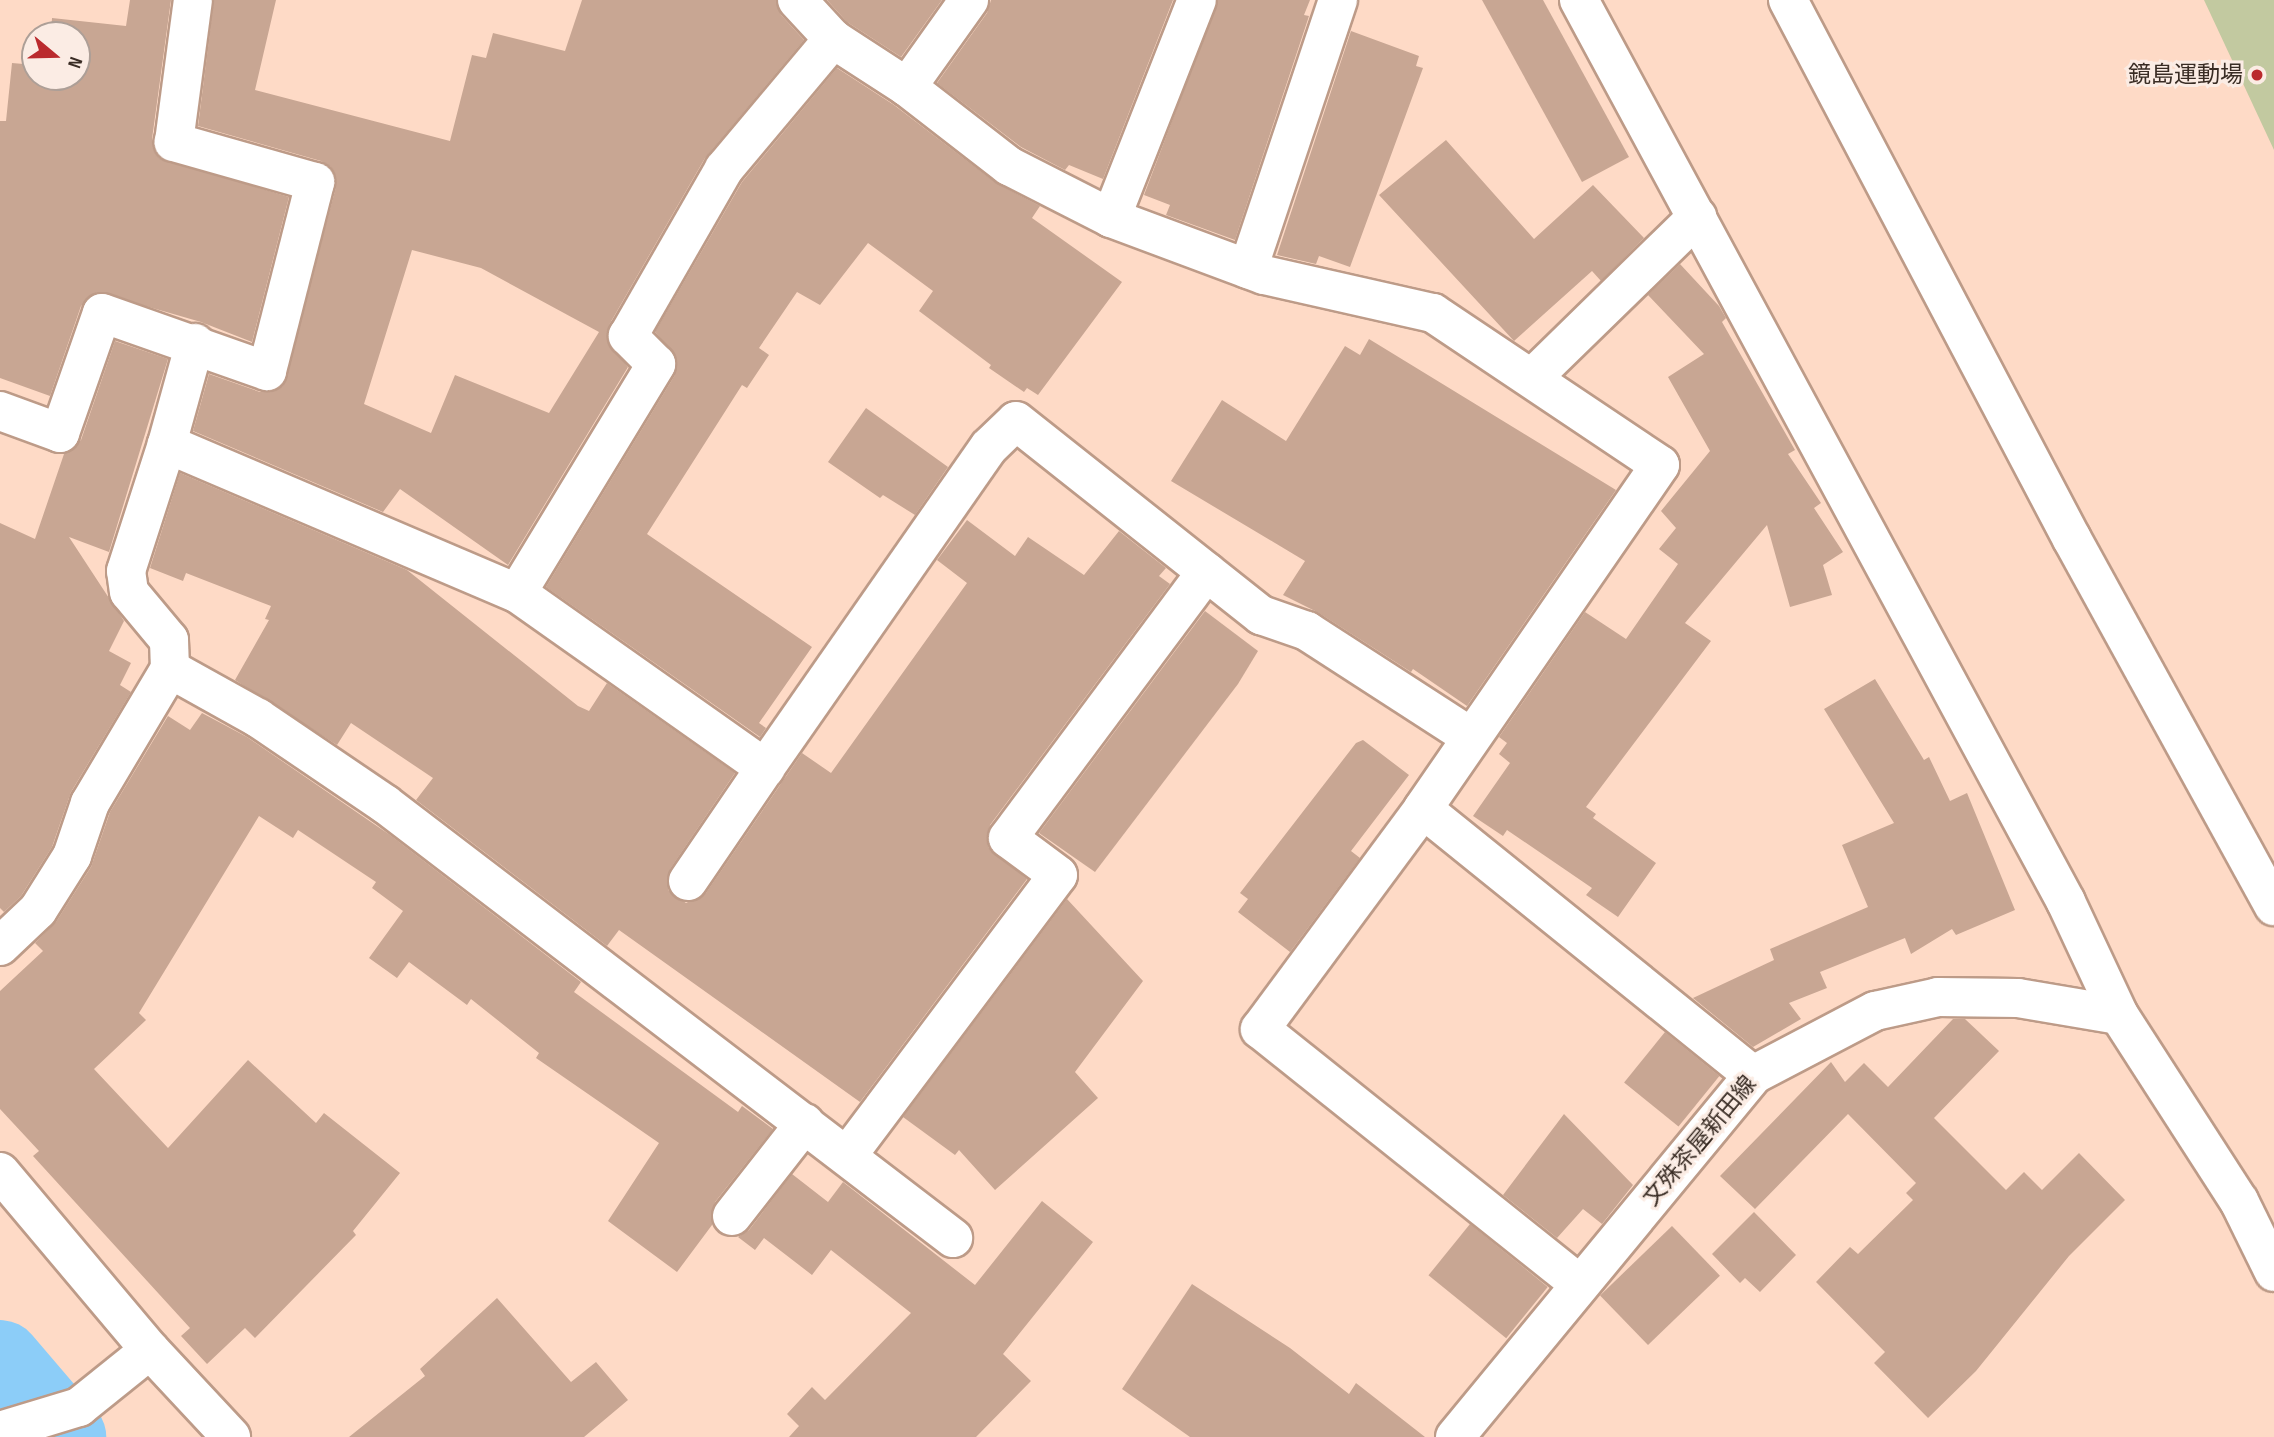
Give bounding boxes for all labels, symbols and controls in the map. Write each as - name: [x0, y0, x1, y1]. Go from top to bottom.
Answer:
- north arrow: [21, 21, 91, 91]
- text: N: [62, 54, 87, 71]
- place label: 鏡島運動場: [2128, 61, 2243, 89]
- marker: 鏡島運動場: [2249, 67, 2265, 83]
- street label: 文殊茶屋新田線: [1638, 1070, 1762, 1212]

